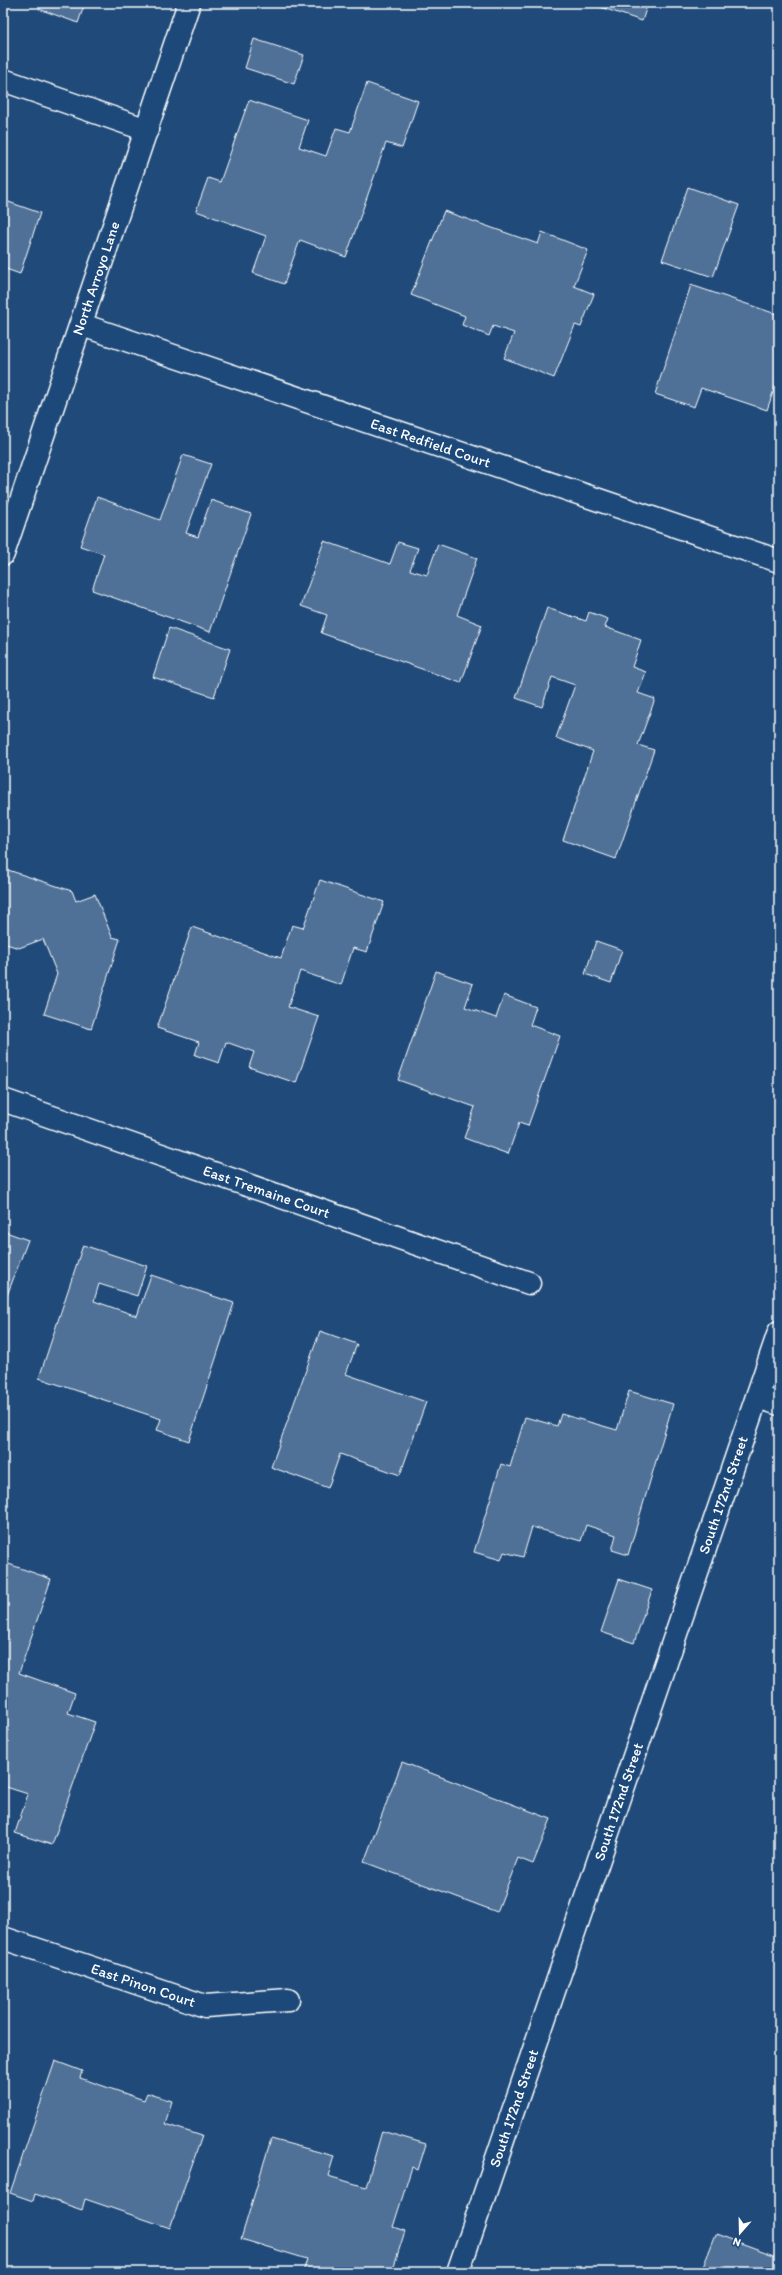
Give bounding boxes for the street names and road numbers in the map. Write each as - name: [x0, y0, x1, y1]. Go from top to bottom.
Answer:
- street label: North Arroyo Lane: [69, 219, 124, 337]
- street label: East Redfield Court: [368, 414, 493, 472]
- street label: East Tremaine Court: [201, 1161, 333, 1222]
- street label: South 172nd Street: [695, 1433, 752, 1556]
- street label: South 172nd Street: [590, 1740, 647, 1863]
- street label: East Pinon Court: [89, 1959, 198, 2011]
- street label: South 172nd Street: [485, 2047, 542, 2170]

